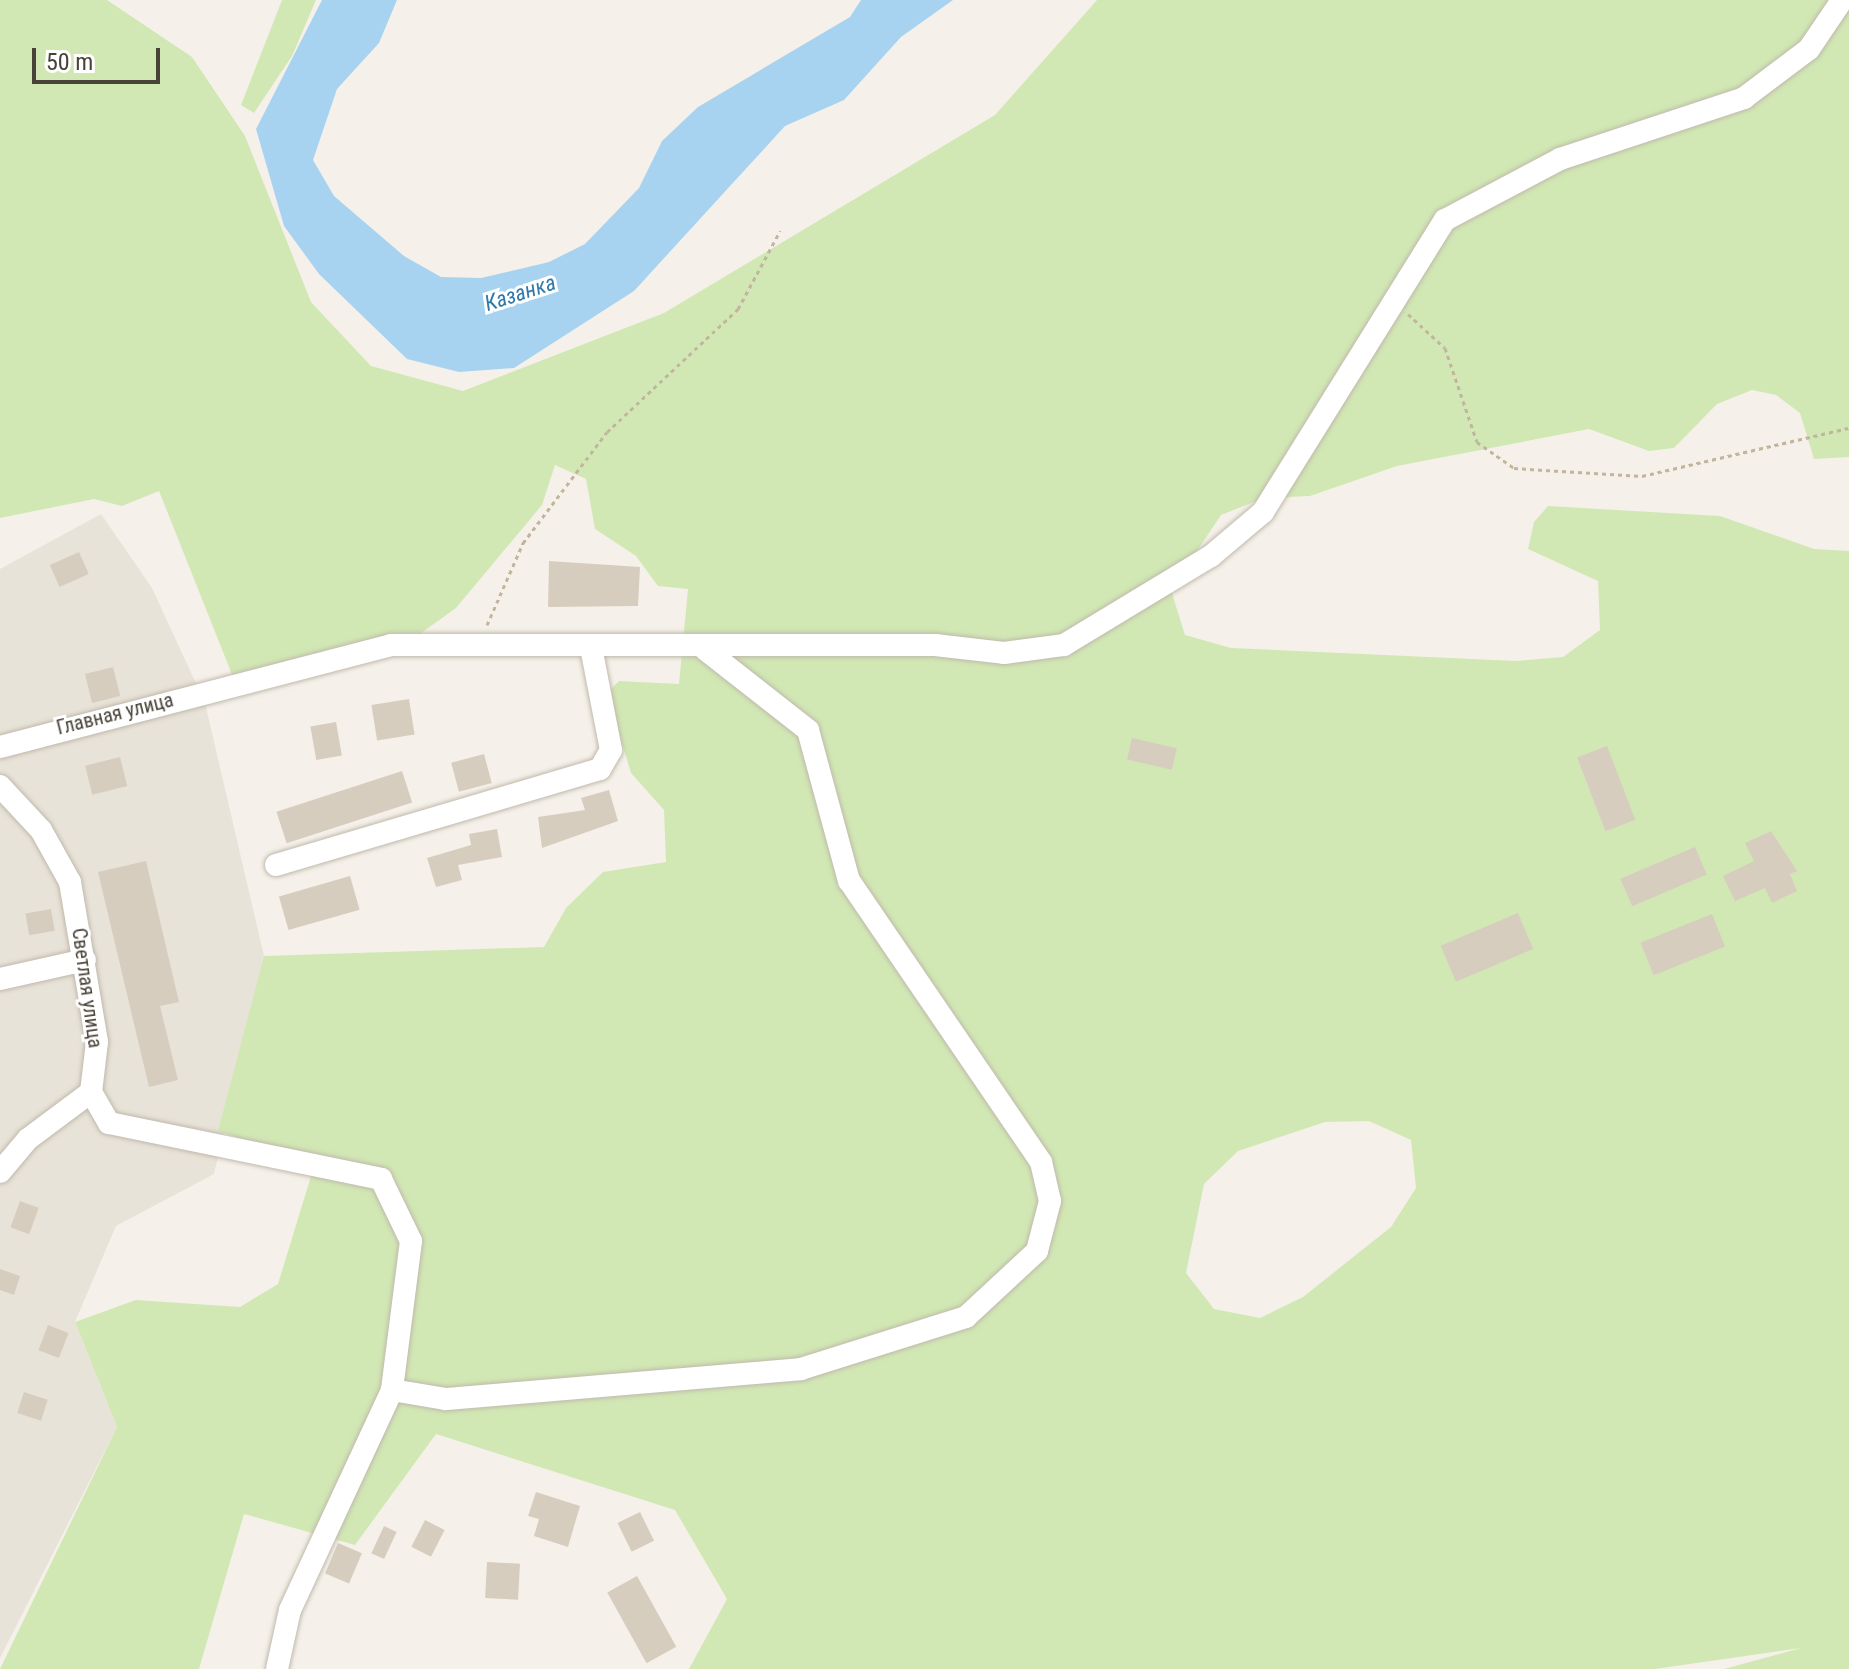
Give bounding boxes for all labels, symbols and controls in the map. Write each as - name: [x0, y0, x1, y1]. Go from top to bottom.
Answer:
- scale bar: [36, 32, 164, 82]
- text: 50 m: [46, 48, 93, 76]
- water label: Казанка: [481, 269, 559, 317]
- street label: Главная улица: [54, 688, 176, 740]
- street label: Светлая улица: [67, 927, 107, 1049]

